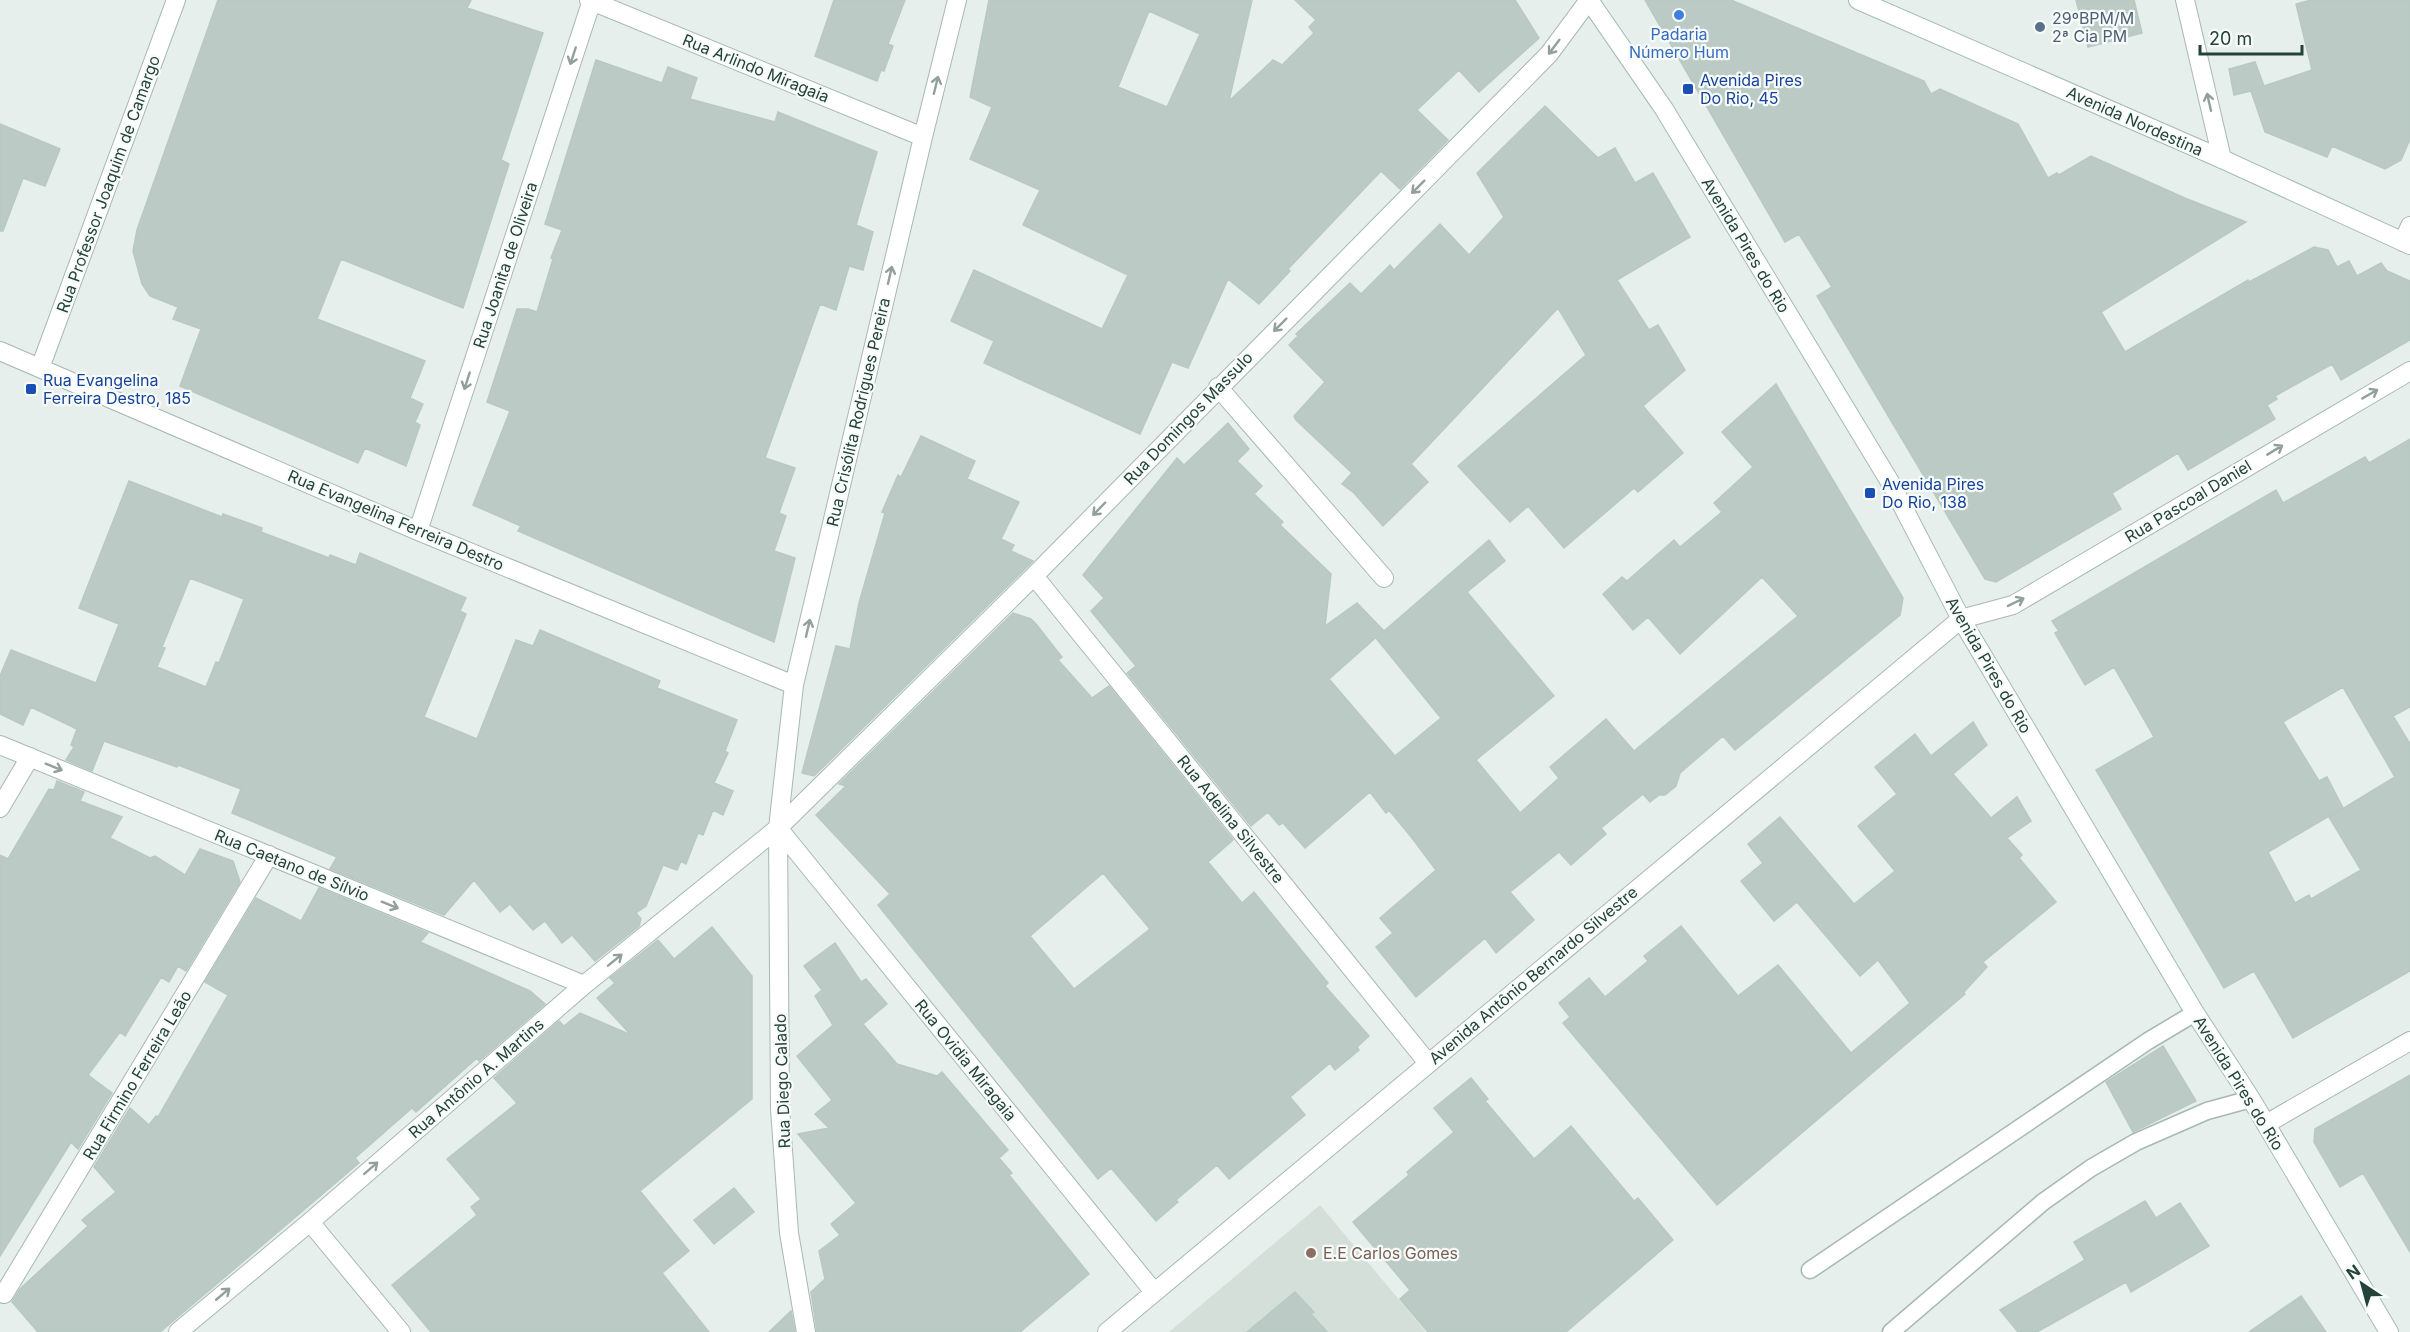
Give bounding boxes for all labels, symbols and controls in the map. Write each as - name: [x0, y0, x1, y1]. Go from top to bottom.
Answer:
- marker: Padaria Número Hum: [1672, 8, 1686, 22]
- place label: 29ºBPM/M 2ª Cia PM: [2052, 8, 2134, 46]
- scale bar: [2200, 18, 2302, 56]
- marker: 29ºBPM/M 2ª Cia PM: [2033, 20, 2047, 34]
- place label: Padaria Número Hum: [1629, 24, 1729, 62]
- text: 20 m: [2209, 28, 2252, 49]
- street label: Rua Arlindo Miragaia: [680, 29, 832, 107]
- one-way arrow: [1548, 39, 1560, 55]
- one-way arrow: [567, 46, 578, 65]
- street label: Rua Professor Joaquim de Camargo: [52, 53, 164, 315]
- place label: Avenida Pires Do Rio, 45: [1700, 70, 1802, 108]
- one-way arrow: [930, 76, 942, 95]
- marker: Avenida Pires Do Rio, 45: [1681, 82, 1695, 96]
- street label: Avenida Nordestina: [2064, 82, 2206, 160]
- one-way arrow: [2202, 93, 2214, 112]
- street label: Avenida Pires do Rio: [1698, 174, 1794, 316]
- street label: Rua Joanita de Oliveira: [469, 179, 541, 351]
- one-way arrow: [1411, 179, 1425, 194]
- one-way arrow: [885, 266, 897, 285]
- street label: Rua Crisólita Rodrigues Pereira: [822, 296, 894, 528]
- one-way arrow: [1273, 317, 1288, 332]
- street label: Rua Domingos Massulo: [1119, 347, 1257, 489]
- place label: Rua Evangelina Ferreira Destro, 185: [43, 370, 191, 408]
- one-way arrow: [461, 371, 472, 390]
- marker: Rua Evangelina Ferreira Destro, 185: [24, 382, 38, 396]
- one-way arrow: [2361, 388, 2378, 400]
- one-way arrow: [2266, 443, 2283, 455]
- street label: Rua Pascoal Daniel: [2121, 455, 2255, 547]
- street label: Rua Evangelina Ferreira Destro: [285, 465, 507, 575]
- place label: Avenida Pires Do Rio, 138: [1882, 474, 1984, 512]
- marker: Avenida Pires Do Rio, 138: [1863, 486, 1877, 500]
- one-way arrow: [1092, 501, 1107, 516]
- street label: Avenida Pires do Rio: [1942, 593, 2036, 737]
- one-way arrow: [2007, 596, 2025, 608]
- one-way arrow: [802, 619, 814, 638]
- street label: Rua Adelina Silvestre: [1173, 751, 1289, 887]
- one-way arrow: [45, 762, 63, 773]
- street label: Rua Caetano de Sílvio: [212, 825, 372, 905]
- street label: Avenida Antônio Bernardo Silvestre: [1425, 882, 1641, 1068]
- one-way arrow: [380, 900, 399, 911]
- one-way arrow: [607, 953, 623, 966]
- street label: Rua Firmino Ferreira Leão: [78, 987, 196, 1163]
- street label: Rua Ovidia Miragaia: [911, 995, 1021, 1125]
- street label: Avenida Pires do Rio: [2190, 1012, 2288, 1154]
- street label: Rua Diego Calado: [770, 1013, 794, 1149]
- street label: Rua Antônio A. Martins: [404, 1014, 548, 1142]
- one-way arrow: [363, 1162, 379, 1176]
- place label: E.E Carlos Gomes: [1323, 1243, 1458, 1263]
- marker: E.E Carlos Gomes: [1304, 1246, 1318, 1260]
- north arrow: [2332, 1254, 2392, 1314]
- text: N: [2342, 1260, 2364, 1284]
- one-way arrow: [215, 1288, 231, 1301]

